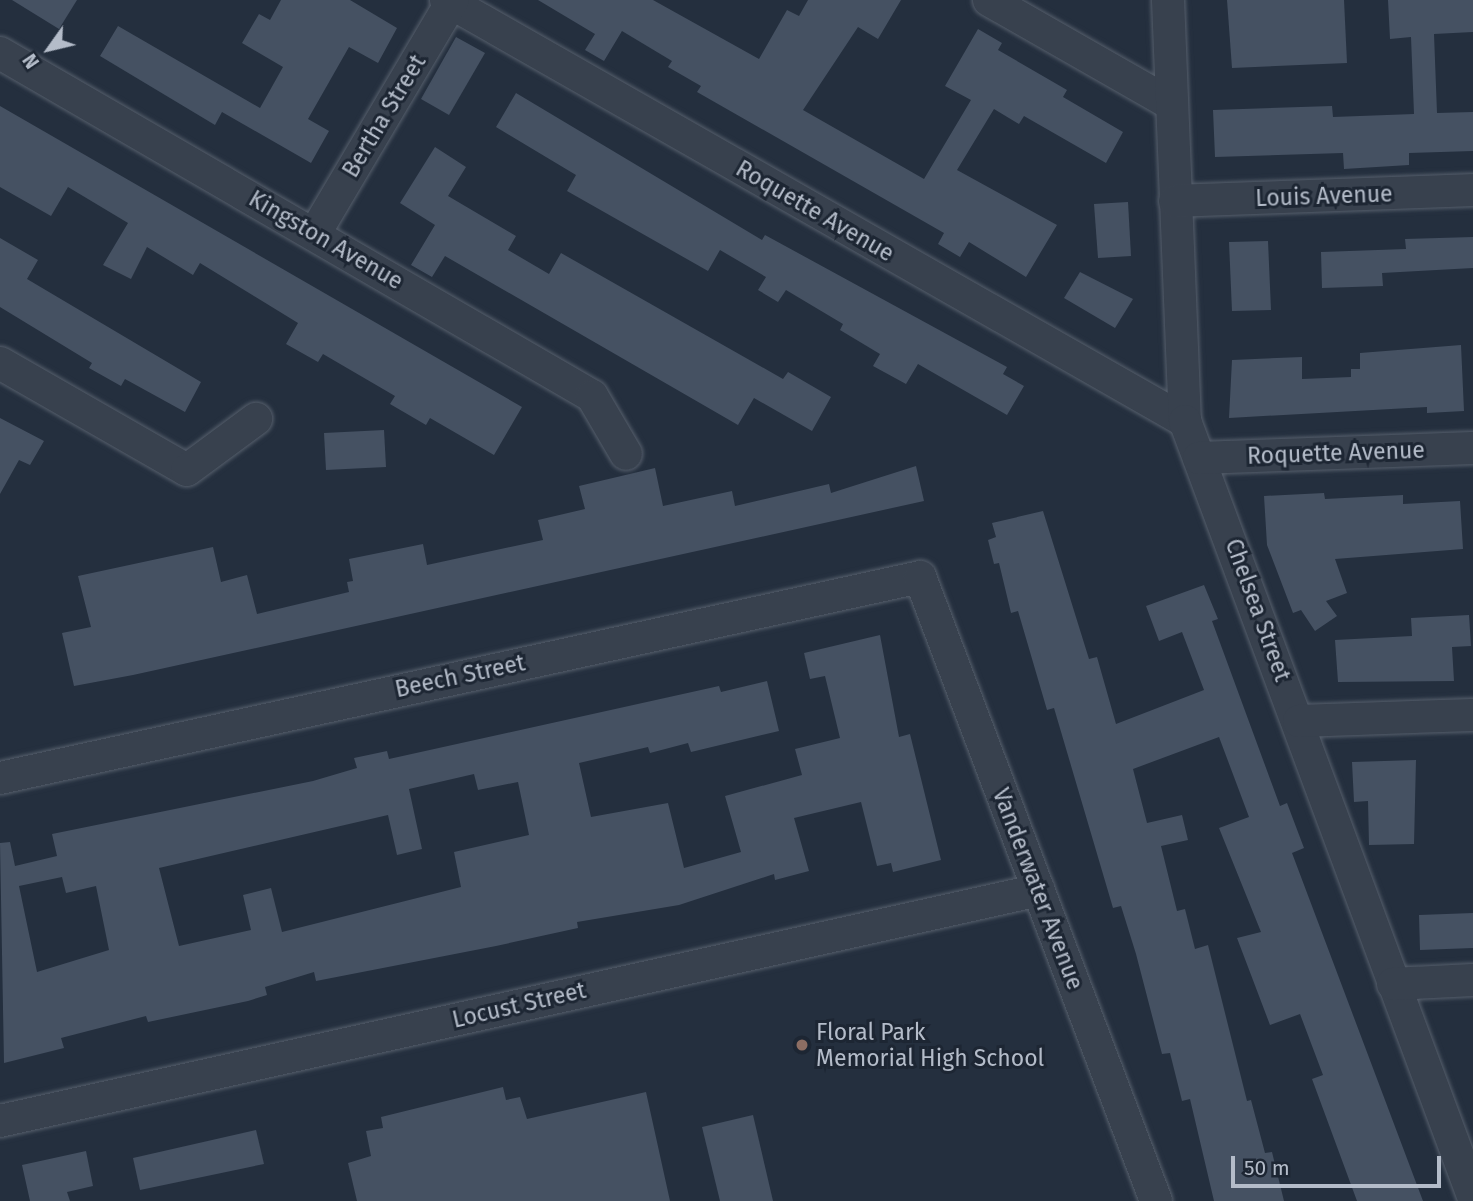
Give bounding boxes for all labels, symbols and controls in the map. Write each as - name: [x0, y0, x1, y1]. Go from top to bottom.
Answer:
- north arrow: [14, 14, 84, 84]
- text: N: [18, 49, 44, 73]
- street label: Bertha Street: [337, 50, 431, 182]
- street label: Roquette Avenue: [731, 155, 899, 267]
- street label: Louis Avenue: [1255, 180, 1393, 212]
- street label: Kingston Avenue: [244, 185, 408, 295]
- street label: Roquette Avenue: [1247, 436, 1425, 470]
- street label: Chelsea Street: [1219, 535, 1297, 685]
- street label: Beech Street: [393, 649, 527, 703]
- street label: Vanderwater Avenue: [987, 784, 1089, 994]
- street label: Locust Street: [450, 976, 588, 1034]
- place label: Floral Park Memorial High School: [816, 1018, 1044, 1072]
- marker: Floral Park Memorial High School: [794, 1037, 810, 1053]
- scale bar: [1235, 1142, 1445, 1186]
- text: 50 m: [1244, 1155, 1290, 1181]

